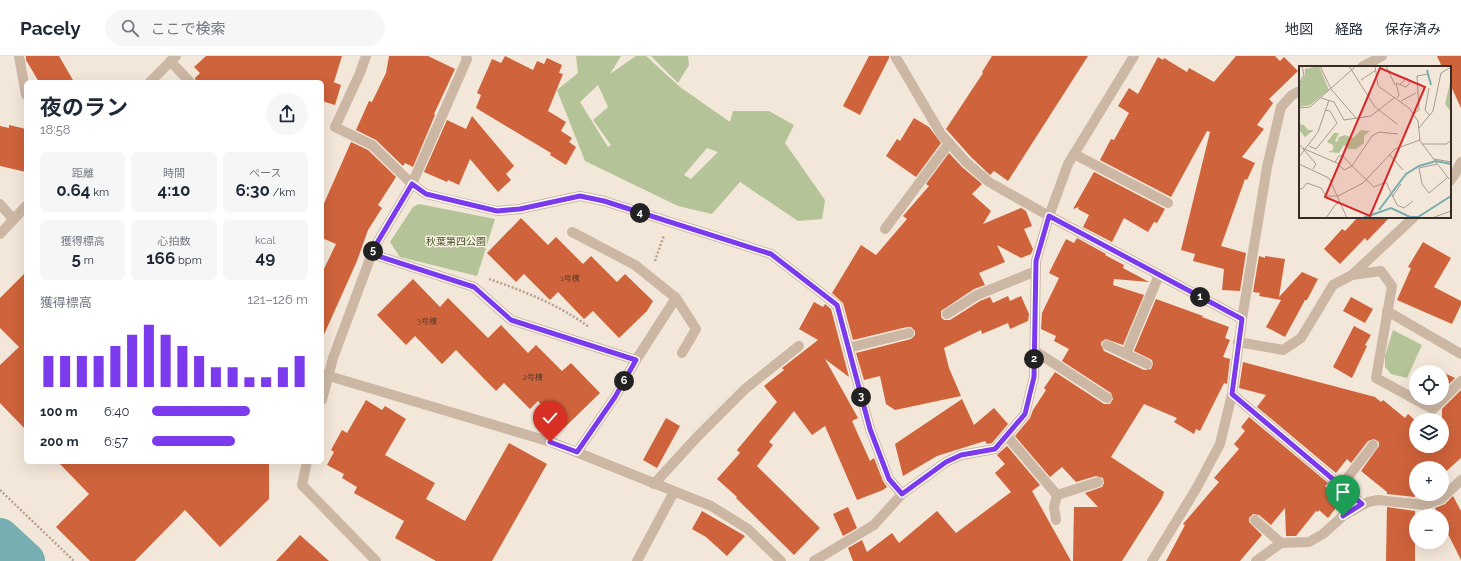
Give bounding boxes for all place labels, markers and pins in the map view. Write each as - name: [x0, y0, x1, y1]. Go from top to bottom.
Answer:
- pin: 4: [630, 203, 650, 223]
- pin: 5: [363, 241, 383, 261]
- pin: 1: [1190, 287, 1210, 307]
- pin: 2: [1024, 349, 1044, 369]
- pin: 6: [614, 371, 634, 391]
- pin: 3: [851, 387, 871, 407]
- pin: [533, 401, 567, 442]
- pin: [1326, 475, 1360, 516]

